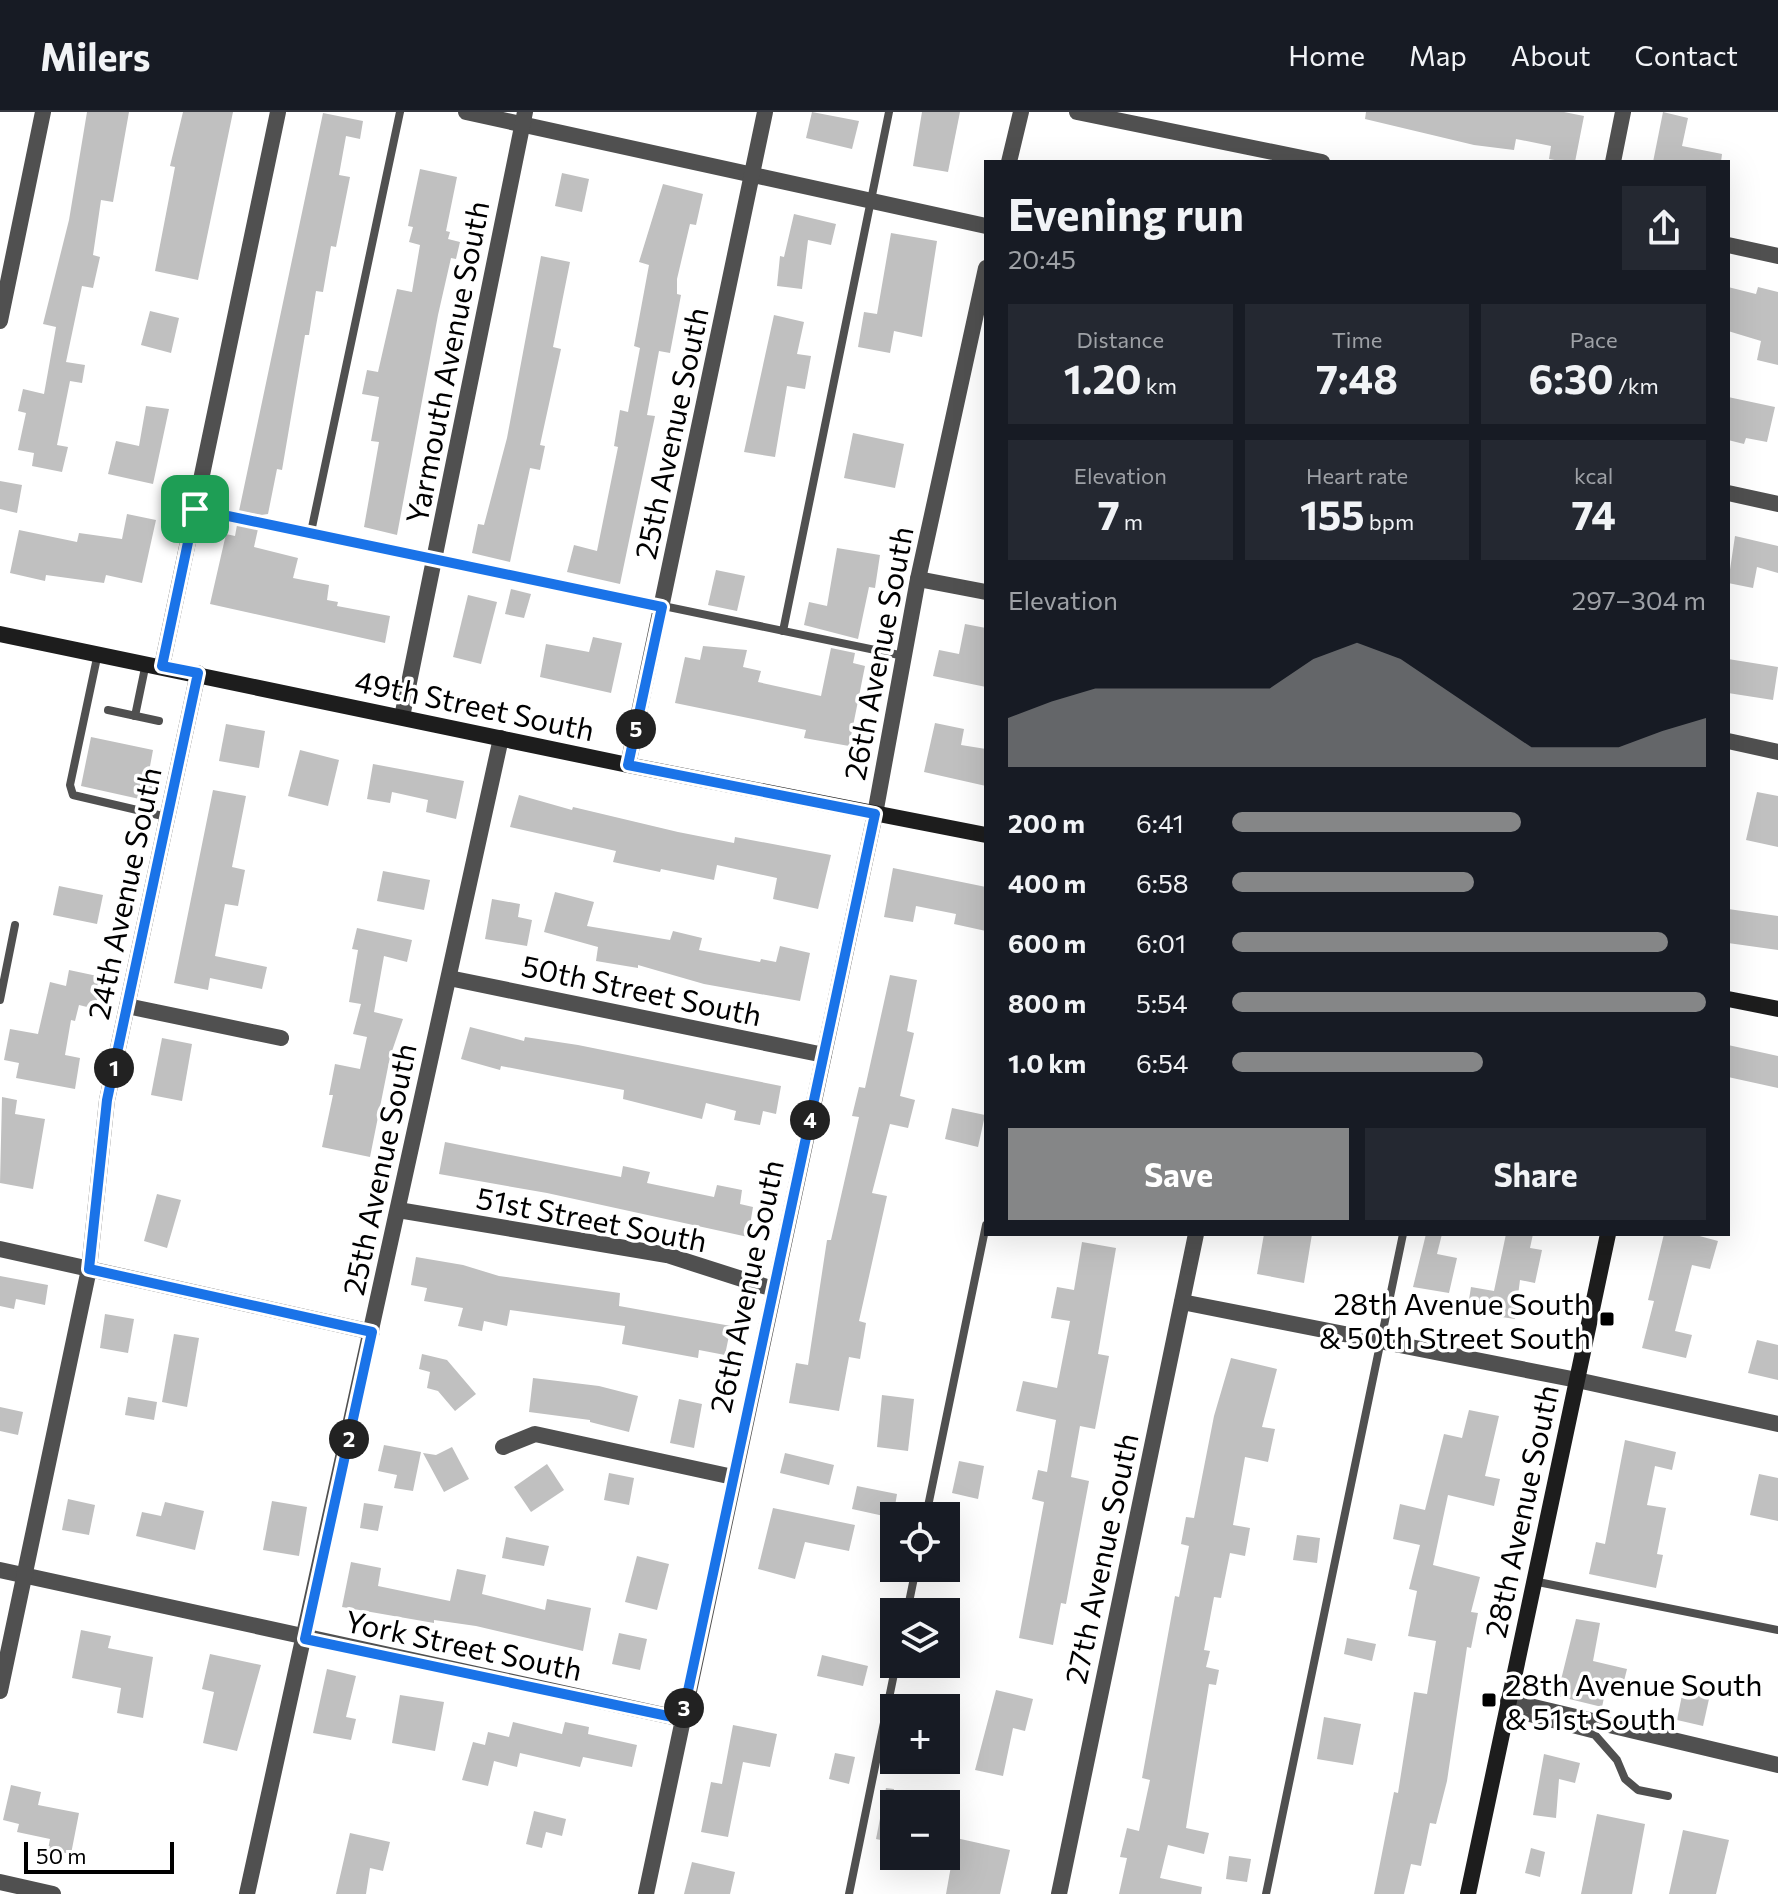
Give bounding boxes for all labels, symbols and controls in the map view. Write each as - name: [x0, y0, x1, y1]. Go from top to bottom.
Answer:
- text: Milers: [40, 32, 150, 79]
- text: Home: [1288, 38, 1365, 72]
- text: Map: [1409, 38, 1467, 72]
- text: About: [1511, 38, 1591, 72]
- text: Contact: [1635, 38, 1738, 72]
- text: Evening run: [1008, 186, 1244, 240]
- button: share: [1622, 186, 1706, 270]
- street label: Yarmouth Avenue South: [397, 198, 495, 526]
- text: 20:45: [1008, 243, 1076, 274]
- street label: 25th Avenue South: [625, 304, 715, 562]
- text: Distance: [1077, 326, 1164, 353]
- text: Time: [1332, 326, 1382, 353]
- text: Pace: [1570, 326, 1618, 353]
- text: 1.20: [1064, 353, 1142, 402]
- text: 7:48: [1316, 353, 1398, 402]
- text: 6:30: [1529, 353, 1614, 402]
- text: km: [1142, 372, 1177, 399]
- text: /km: [1614, 372, 1659, 399]
- text: Elevation: [1074, 462, 1167, 489]
- text: Heart rate: [1306, 462, 1408, 489]
- text: kcal: [1574, 462, 1613, 489]
- pin: [161, 475, 229, 543]
- icon: arrive: [173, 487, 217, 531]
- text: 7: [1098, 489, 1120, 538]
- text: 155: [1300, 489, 1365, 538]
- text: 74: [1572, 489, 1616, 538]
- text: m: [1120, 508, 1143, 535]
- text: bpm: [1365, 508, 1414, 535]
- street label: 26th Avenue South: [834, 523, 920, 783]
- text: Elevation: [1008, 584, 1118, 615]
- text: 297–304 m: [1572, 584, 1706, 615]
- street label: 49th Street South: [352, 661, 598, 747]
- pin: 5: [616, 709, 656, 749]
- text: 5: [630, 715, 642, 742]
- street label: 24th Avenue South: [78, 764, 168, 1022]
- text: 200 m: [1008, 807, 1085, 838]
- text: 6:41: [1136, 807, 1184, 838]
- text: 400 m: [1008, 867, 1086, 898]
- text: 6:58: [1136, 867, 1189, 898]
- text: 600 m: [1008, 927, 1086, 958]
- text: 6:01: [1136, 927, 1186, 958]
- street label: 50th Street South: [519, 946, 765, 1032]
- text: 800 m: [1008, 987, 1086, 1018]
- text: 5:54: [1136, 987, 1188, 1018]
- street label: 25th Avenue South: [333, 1040, 423, 1298]
- text: 1.0 km: [1008, 1047, 1086, 1078]
- text: 6:54: [1136, 1047, 1188, 1078]
- pin: 1: [94, 1048, 134, 1088]
- text: 1: [109, 1054, 119, 1081]
- pin: 4: [790, 1100, 830, 1140]
- text: 4: [803, 1106, 817, 1133]
- button: Save: [1008, 1128, 1349, 1220]
- button: Share: [1365, 1128, 1706, 1220]
- street label: 26th Avenue South: [700, 1156, 790, 1416]
- street label: 51st Street South: [474, 1178, 710, 1258]
- place label: 28th Avenue South & 50th Street South: [1319, 1284, 1591, 1355]
- marker: 28th Avenue South & 50th Street South: [1598, 1310, 1616, 1328]
- street label: 28th Avenue South: [1475, 1381, 1565, 1641]
- pin: 2: [329, 1419, 369, 1459]
- text: 2: [343, 1425, 355, 1452]
- street label: 27th Avenue South: [1055, 1429, 1145, 1687]
- map controls: [880, 1502, 960, 1870]
- button: locate: [880, 1502, 960, 1582]
- button: layers: [880, 1598, 960, 1678]
- street label: York Street South: [342, 1601, 586, 1687]
- place label: 28th Avenue South & 51st South: [1505, 1665, 1763, 1736]
- pin: 3: [664, 1688, 704, 1728]
- marker: 28th Avenue South & 51st South: [1480, 1691, 1498, 1709]
- text: 3: [678, 1694, 690, 1721]
- button: +: [880, 1694, 960, 1774]
- button: −: [880, 1790, 960, 1870]
- scale bar: [24, 1838, 174, 1874]
- text: 50 m: [36, 1842, 86, 1869]

